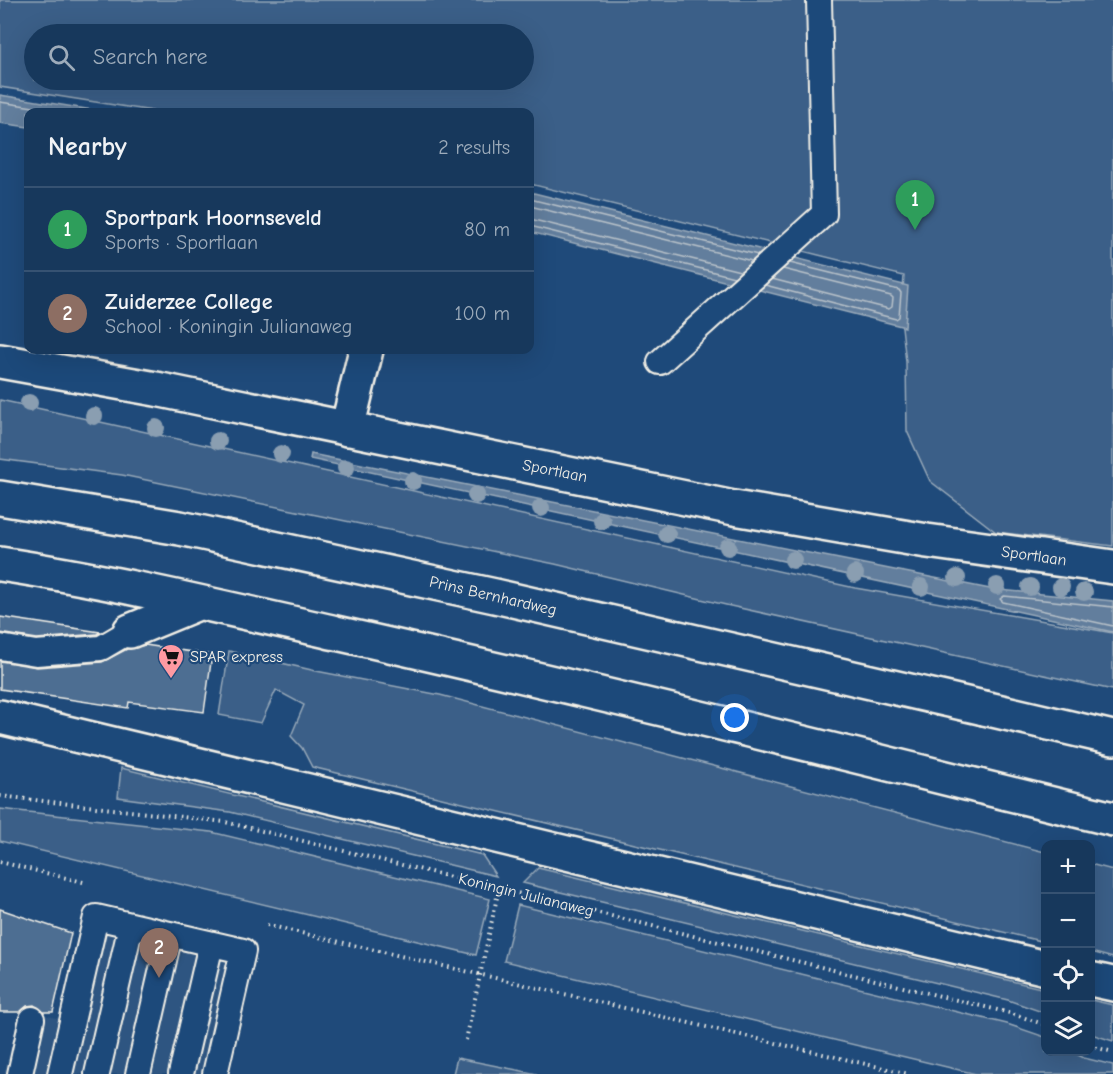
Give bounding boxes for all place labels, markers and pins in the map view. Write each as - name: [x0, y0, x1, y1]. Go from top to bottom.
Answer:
- pin: 1: [896, 180, 934, 230]
- supermarket icon: SPAR express: [156, 642, 186, 680]
- place label: SPAR express: [190, 648, 283, 666]
- pin: 2: [140, 928, 178, 978]

